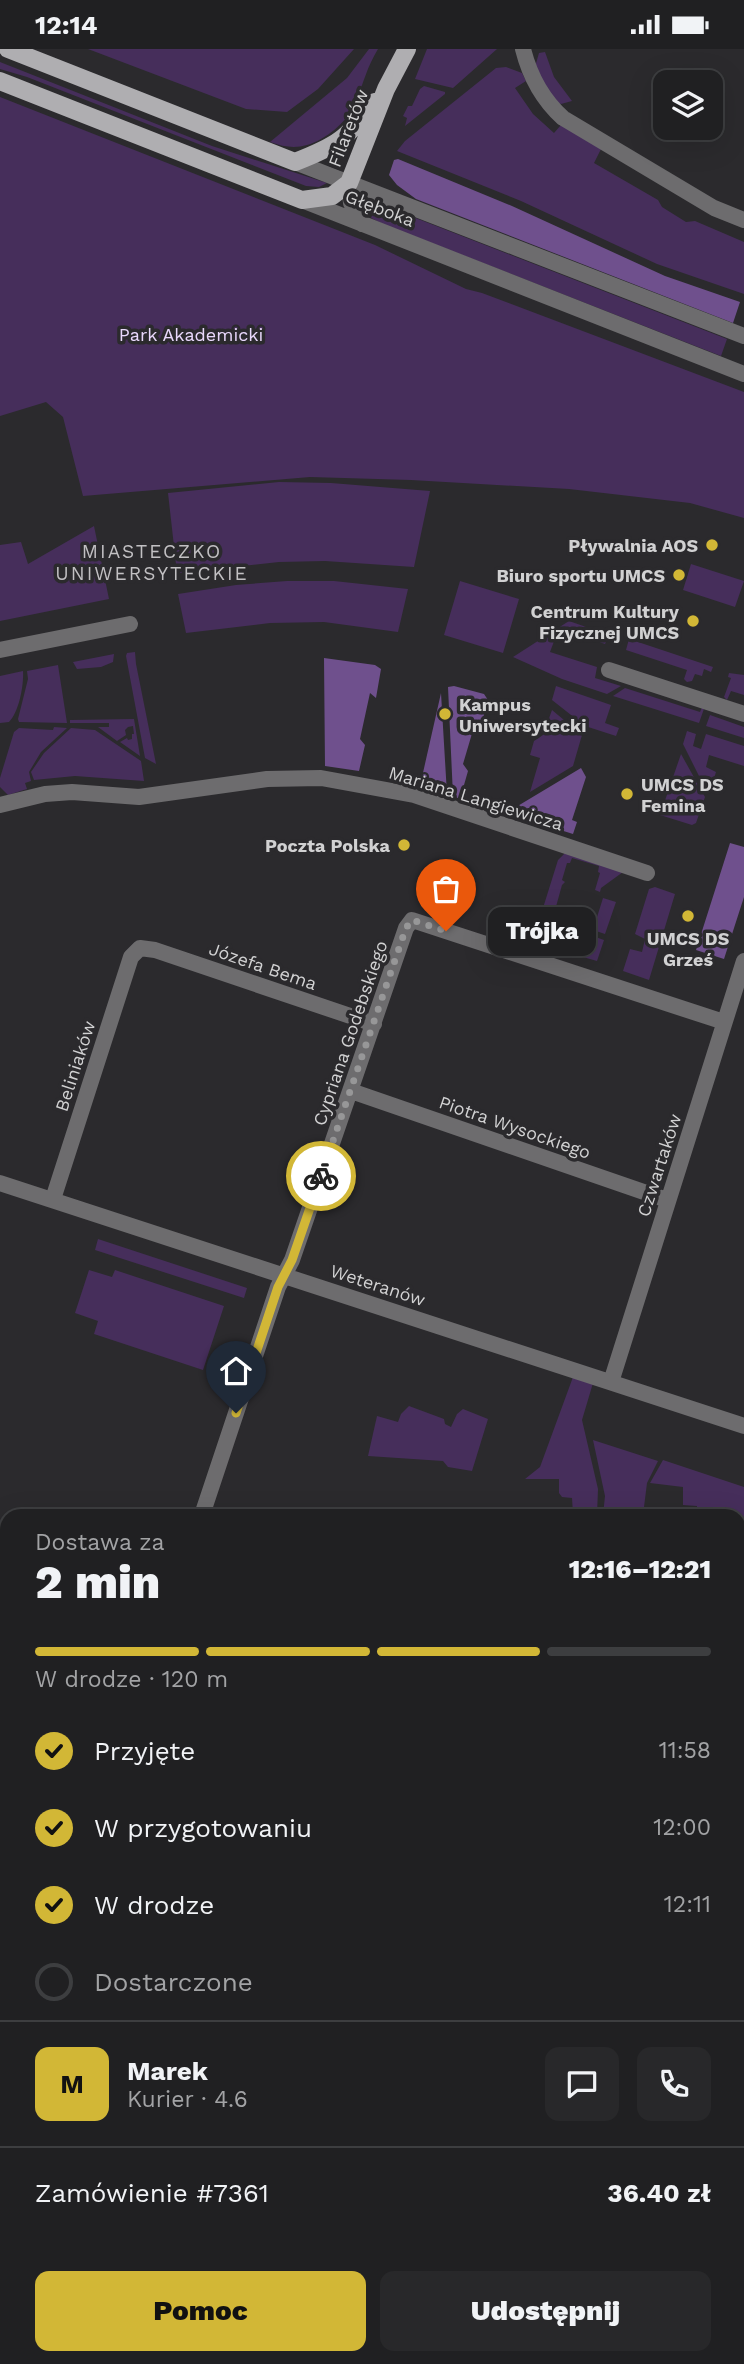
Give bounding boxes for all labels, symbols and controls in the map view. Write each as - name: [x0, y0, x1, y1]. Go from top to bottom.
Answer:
- text: 12:14: [35, 10, 98, 40]
- map controls: [653, 70, 723, 140]
- button: layers: [653, 70, 723, 140]
- street label: Filaretów: [324, 86, 372, 170]
- street label: Głęboka: [342, 185, 418, 231]
- park label: Park Akademicki: [119, 324, 263, 345]
- place label: Pływalnia AOS: [568, 535, 698, 556]
- marker: Pływalnia AOS: [704, 537, 720, 553]
- district label: MIASTECZKO UNIWERSYTECKIE: [55, 540, 249, 585]
- place label: Biuro sportu UMCS: [496, 565, 665, 586]
- marker: Biuro sportu UMCS: [671, 567, 687, 583]
- place label: Centrum Kultury Fizycznej UMCS: [530, 601, 680, 643]
- marker: Centrum Kultury Fizycznej UMCS: [685, 613, 701, 629]
- place label: Kampus Uniwersytecki: [459, 694, 587, 736]
- marker: Kampus Uniwersytecki: [437, 706, 453, 722]
- street label: Mariana Langiewicza: [386, 761, 566, 835]
- place label: UMCS DS Femina: [641, 774, 724, 816]
- marker: UMCS DS Femina: [619, 786, 635, 802]
- place label: Poczta Polska: [265, 835, 391, 856]
- marker: Poczta Polska: [396, 837, 412, 853]
- pin: [416, 859, 476, 931]
- icon: bag: [427, 870, 465, 908]
- callout: Trójka: [488, 907, 596, 955]
- marker: UMCS DS Grześ: [680, 908, 696, 924]
- text: Trójka: [506, 918, 578, 945]
- place label: UMCS DS Grześ: [647, 928, 730, 970]
- street label: Józefa Bema: [206, 938, 320, 994]
- street label: Cypriana Godebskiego: [308, 938, 392, 1128]
- street label: Beliniaków: [50, 1018, 100, 1114]
- street label: Piotra Wysockiego: [436, 1091, 594, 1163]
- street label: Czwartaków: [632, 1111, 686, 1219]
- courier: [286, 1141, 356, 1211]
- icon: bike: [302, 1157, 340, 1195]
- street label: Weteranów: [328, 1260, 428, 1310]
- pin: [206, 1341, 266, 1413]
- icon: home: [217, 1352, 255, 1390]
- text: Dostawa za: [35, 1529, 165, 1556]
- text: 12:16–12:21: [569, 1554, 711, 1584]
- text: 2 min: [35, 1555, 160, 1609]
- text: W drodze · 120 m: [35, 1666, 228, 1693]
- icon: check: [35, 1732, 73, 1770]
- text: Przyjęte: [94, 1736, 195, 1766]
- text: 11:58: [659, 1737, 711, 1764]
- icon: check: [35, 1809, 73, 1847]
- text: W przygotowaniu: [94, 1813, 312, 1843]
- text: 12:00: [653, 1814, 711, 1841]
- icon: check: [35, 1886, 73, 1924]
- text: W drodze: [94, 1890, 214, 1920]
- text: 12:11: [664, 1891, 711, 1918]
- text: Dostarczone: [94, 1967, 253, 1997]
- button: chat: [545, 2047, 619, 2121]
- button: phone: [637, 2047, 711, 2121]
- text: Marek: [127, 2056, 208, 2086]
- text: M: [60, 2069, 84, 2099]
- text: Kurier · 4.6: [127, 2086, 248, 2113]
- text: Zamówienie #7361: [35, 2178, 269, 2208]
- text: 36.40 zł: [607, 2178, 711, 2208]
- button: Pomoc: [35, 2271, 366, 2351]
- button: Udostępnij: [380, 2271, 711, 2351]

